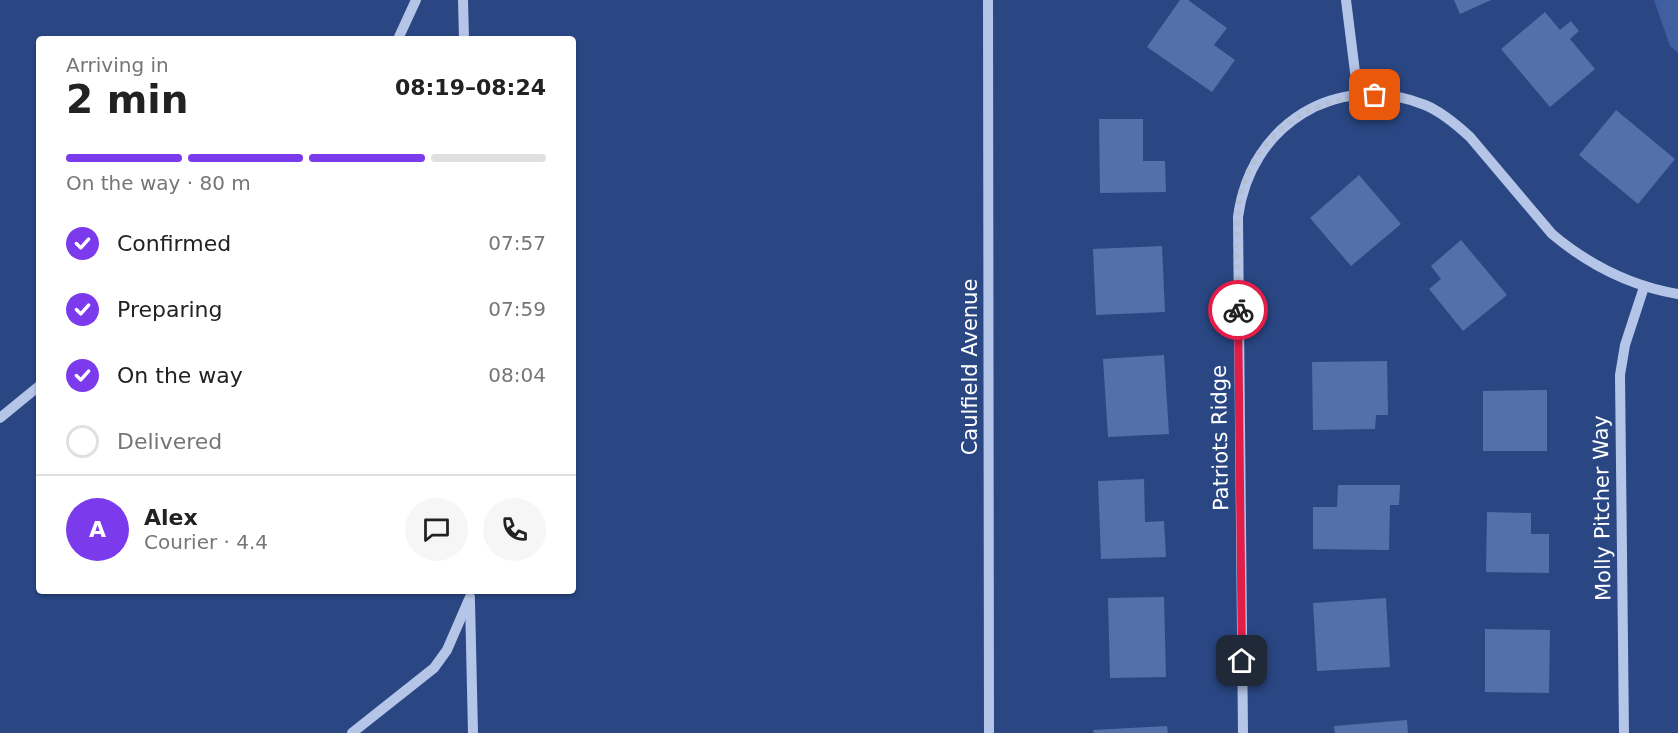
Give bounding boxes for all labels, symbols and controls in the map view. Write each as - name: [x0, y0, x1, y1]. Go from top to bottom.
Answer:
- text: Arriving in: [66, 53, 169, 77]
- pin: [1349, 69, 1400, 120]
- text: 08:19–08:24: [395, 75, 546, 100]
- text: 2 min: [66, 77, 188, 122]
- icon: bag: [1358, 78, 1391, 111]
- text: On the way · 80 m: [66, 171, 251, 195]
- icon: check: [66, 227, 99, 260]
- text: Confirmed: [117, 231, 231, 256]
- text: 07:57: [488, 231, 546, 255]
- street label: Caulfield Avenue: [958, 279, 982, 455]
- courier: [1208, 280, 1268, 340]
- icon: check: [66, 293, 99, 326]
- icon: bike: [1222, 294, 1255, 327]
- text: Preparing: [117, 297, 223, 322]
- text: 07:59: [488, 297, 546, 321]
- icon: check: [66, 359, 99, 392]
- text: On the way: [117, 363, 243, 388]
- text: 08:04: [488, 363, 546, 387]
- street label: Patriots Ridge: [1207, 365, 1233, 511]
- street label: Molly Pitcher Way: [1588, 415, 1616, 601]
- text: Delivered: [117, 429, 222, 454]
- button: chat: [405, 498, 468, 561]
- button: phone: [483, 498, 546, 561]
- text: Alex: [144, 505, 198, 530]
- text: A: [89, 517, 106, 542]
- text: Courier · 4.4: [144, 530, 268, 554]
- pin: [1216, 635, 1267, 686]
- icon: home: [1225, 644, 1258, 677]

